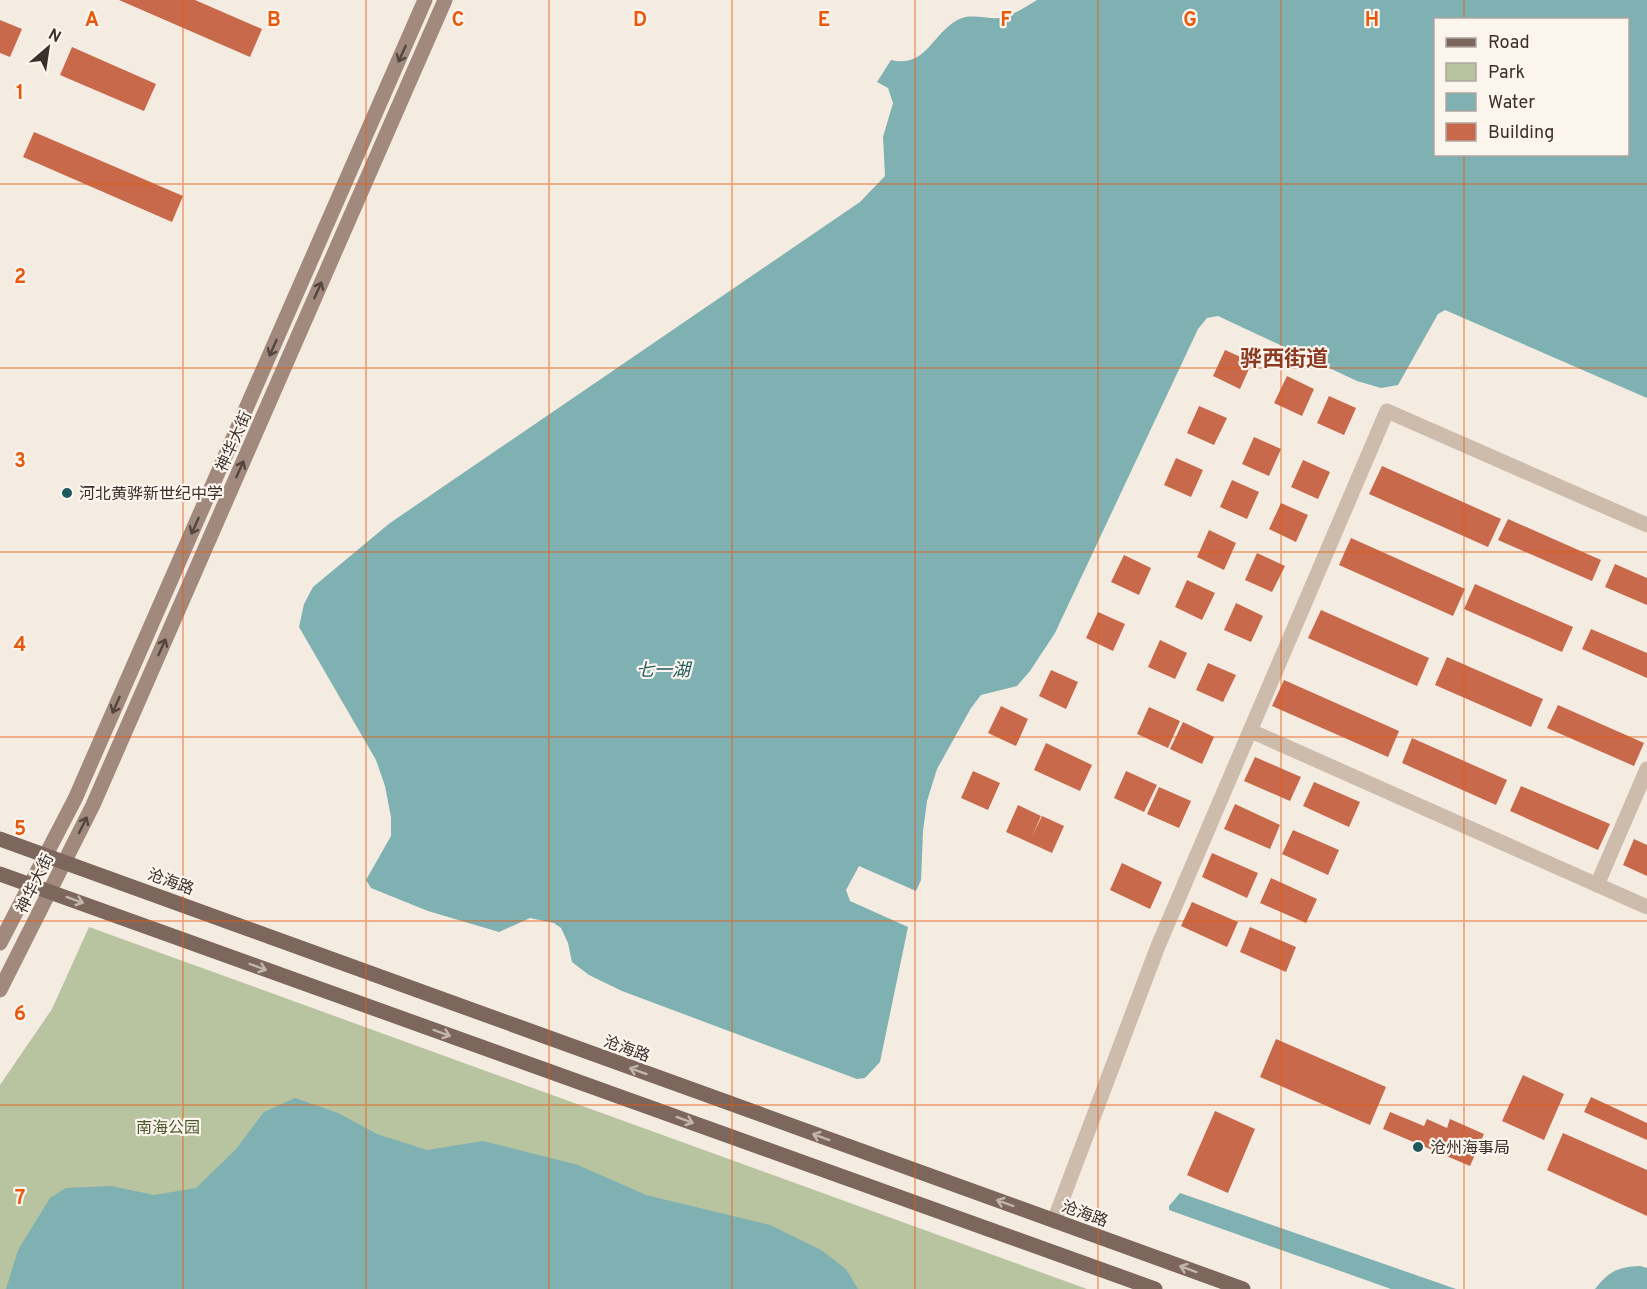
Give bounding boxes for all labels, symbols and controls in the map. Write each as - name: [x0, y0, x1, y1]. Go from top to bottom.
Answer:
- text: A: [85, 8, 99, 34]
- text: B: [267, 8, 281, 34]
- text: C: [452, 8, 464, 34]
- text: D: [633, 8, 647, 34]
- text: E: [818, 8, 830, 34]
- text: F: [1000, 8, 1012, 34]
- text: G: [1183, 8, 1197, 34]
- text: H: [1365, 8, 1379, 34]
- north arrow: [18, 18, 78, 78]
- legend: [1434, 18, 1629, 156]
- text: N: [44, 25, 64, 48]
- text: Road: [1488, 32, 1530, 55]
- one-way arrow: [396, 44, 407, 62]
- text: Park: [1488, 62, 1525, 85]
- text: 1: [16, 81, 24, 107]
- text: Water: [1488, 92, 1535, 115]
- text: Building: [1488, 122, 1554, 145]
- text: 2: [14, 265, 26, 291]
- one-way arrow: [313, 281, 324, 299]
- one-way arrow: [267, 338, 279, 356]
- district label: 骅西街道: [1240, 347, 1328, 374]
- street label: 神华大街: [213, 409, 257, 475]
- text: 3: [14, 449, 26, 475]
- one-way arrow: [235, 460, 246, 478]
- place label: 河北黄骅新世纪中学: [79, 485, 223, 505]
- marker: 河北黄骅新世纪中学: [60, 486, 74, 500]
- one-way arrow: [189, 517, 200, 535]
- text: 4: [14, 633, 26, 659]
- one-way arrow: [157, 639, 168, 657]
- water label: 七一湖: [636, 660, 693, 683]
- one-way arrow: [110, 695, 121, 713]
- text: 5: [14, 817, 26, 843]
- one-way arrow: [78, 817, 89, 835]
- street label: 神华大街: [13, 851, 59, 917]
- street label: 沧海路: [144, 865, 196, 900]
- one-way arrow: [65, 895, 84, 906]
- one-way arrow: [248, 962, 267, 973]
- text: 6: [14, 1002, 26, 1028]
- one-way arrow: [432, 1028, 451, 1039]
- street label: 沧海路: [600, 1032, 652, 1067]
- one-way arrow: [629, 1065, 648, 1076]
- one-way arrow: [675, 1115, 693, 1126]
- park label: 南海公园: [136, 1119, 200, 1139]
- one-way arrow: [812, 1131, 831, 1142]
- place label: 沧州海事局: [1430, 1139, 1510, 1159]
- marker: 沧州海事局: [1411, 1140, 1425, 1154]
- text: 7: [15, 1186, 25, 1212]
- one-way arrow: [996, 1197, 1015, 1208]
- street label: 沧海路: [1058, 1197, 1110, 1232]
- one-way arrow: [1179, 1263, 1198, 1274]

